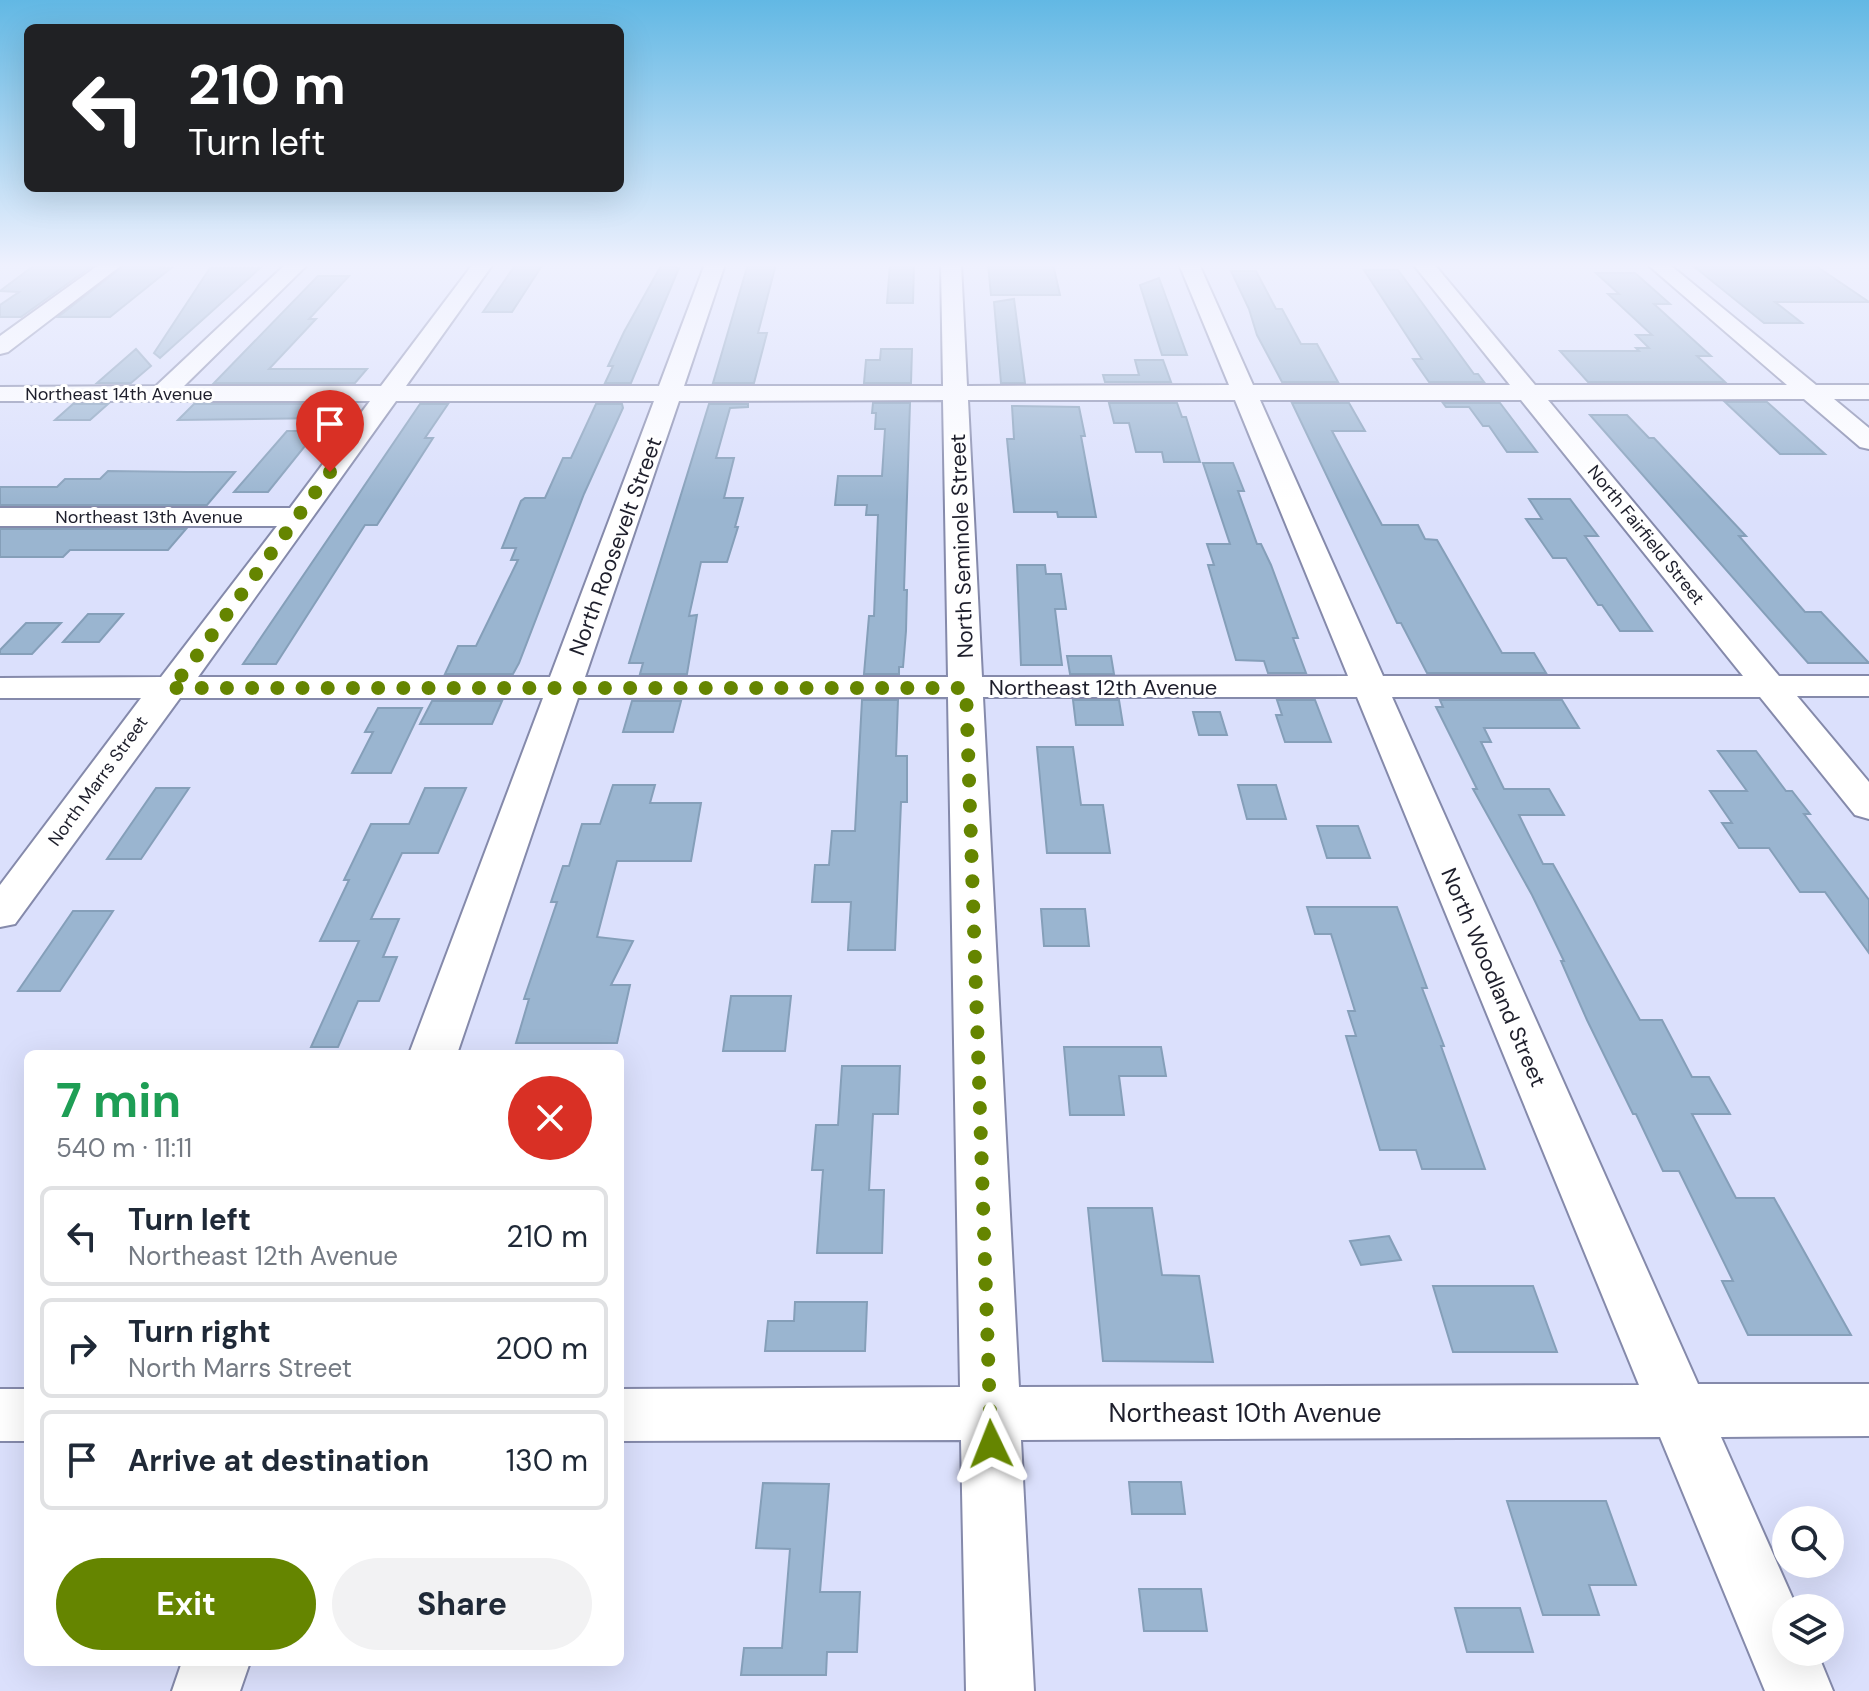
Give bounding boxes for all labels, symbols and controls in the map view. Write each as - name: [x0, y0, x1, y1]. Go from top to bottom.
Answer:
- text: 210 m: [188, 48, 346, 121]
- icon: left: [56, 56, 160, 160]
- text: Turn left: [188, 119, 325, 166]
- street label: Northeast 14th Avenue: [25, 382, 213, 406]
- pin: [296, 390, 364, 472]
- icon: arrive: [308, 402, 352, 446]
- street label: North Roosevelt Street: [562, 433, 668, 659]
- street label: North Seminole Street: [943, 433, 980, 659]
- street label: North Fairfield Street: [1582, 460, 1710, 610]
- street label: Northeast 13th Avenue: [55, 505, 243, 529]
- street label: Northeast 12th Avenue: [989, 673, 1217, 702]
- street label: North Marrs Street: [43, 711, 153, 851]
- street label: North Woodland Street: [1434, 863, 1553, 1091]
- text: 7 min: [56, 1069, 181, 1132]
- button: close: [508, 1076, 592, 1160]
- text: 540 m · 11:11: [56, 1131, 192, 1165]
- text: Turn left: [128, 1200, 251, 1239]
- icon: left: [60, 1214, 104, 1258]
- text: 210 m: [506, 1217, 588, 1256]
- text: Northeast 12th Avenue: [128, 1239, 398, 1273]
- text: Turn right: [128, 1312, 271, 1351]
- icon: right: [60, 1326, 104, 1370]
- text: 200 m: [495, 1329, 588, 1368]
- text: North Marrs Street: [128, 1351, 352, 1385]
- street label: Northeast 10th Avenue: [1109, 1396, 1381, 1430]
- position arrow: [949, 1402, 1033, 1486]
- icon: arrive: [60, 1438, 104, 1482]
- text: Arrive at destination: [128, 1441, 429, 1480]
- text: 130 m: [506, 1441, 588, 1480]
- map controls: [1772, 1506, 1844, 1666]
- button: search: [1772, 1506, 1844, 1578]
- button: Exit: [56, 1558, 316, 1650]
- button: Share: [332, 1558, 592, 1650]
- button: layers: [1772, 1594, 1844, 1666]

